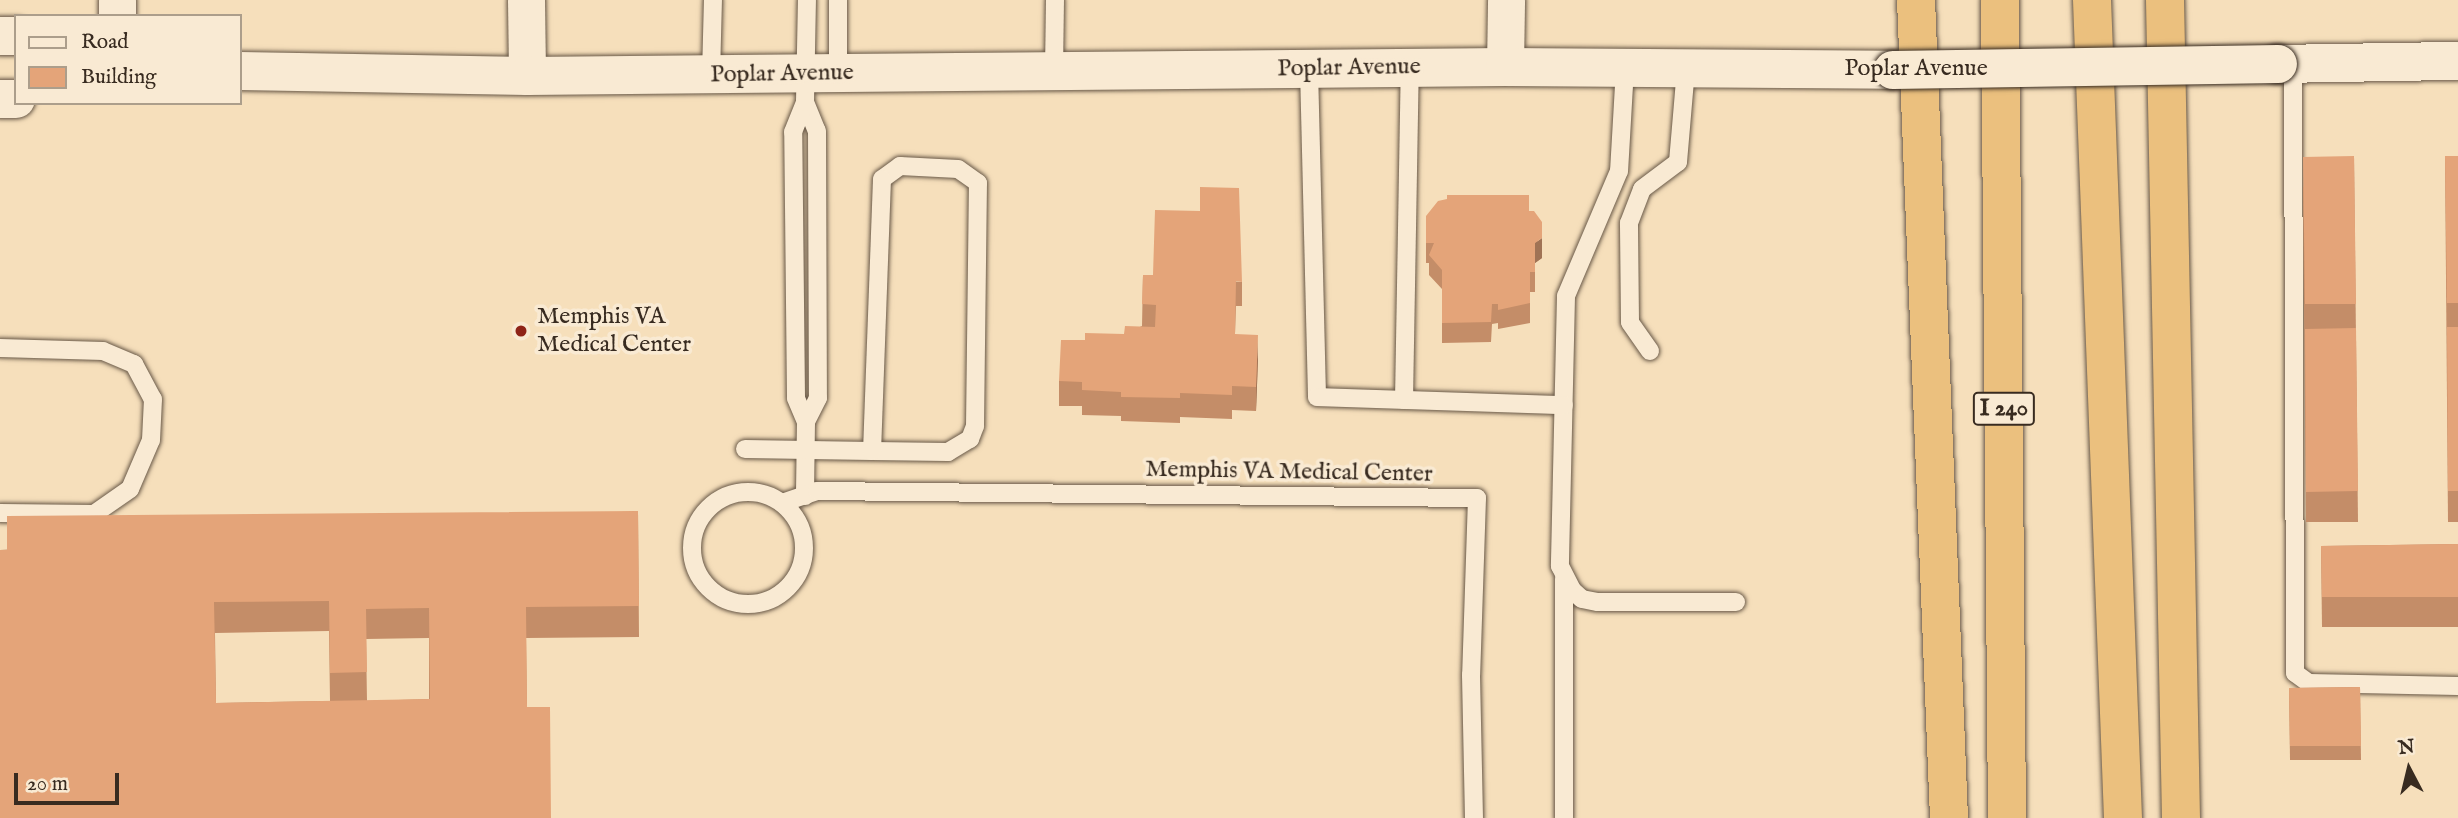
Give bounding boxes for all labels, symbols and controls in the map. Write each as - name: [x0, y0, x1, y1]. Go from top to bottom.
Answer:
- legend: [14, 14, 242, 105]
- text: Road: [81, 29, 128, 56]
- street label: Poplar Avenue: [1277, 52, 1421, 84]
- street label: Poplar Avenue: [1844, 55, 1988, 83]
- street label: Poplar Avenue: [710, 58, 854, 90]
- text: Building: [81, 64, 156, 91]
- place label: Memphis VA Medical Center: [537, 303, 691, 359]
- marker: Memphis VA Medical Center: [511, 321, 531, 341]
- road number: I 240: [1972, 390, 2036, 428]
- street label: Memphis VA Medical Center: [1145, 455, 1433, 489]
- north arrow: [2374, 734, 2444, 804]
- text: N: [2397, 735, 2416, 761]
- scale bar: [18, 758, 122, 802]
- text: 20 m: [27, 771, 68, 798]

